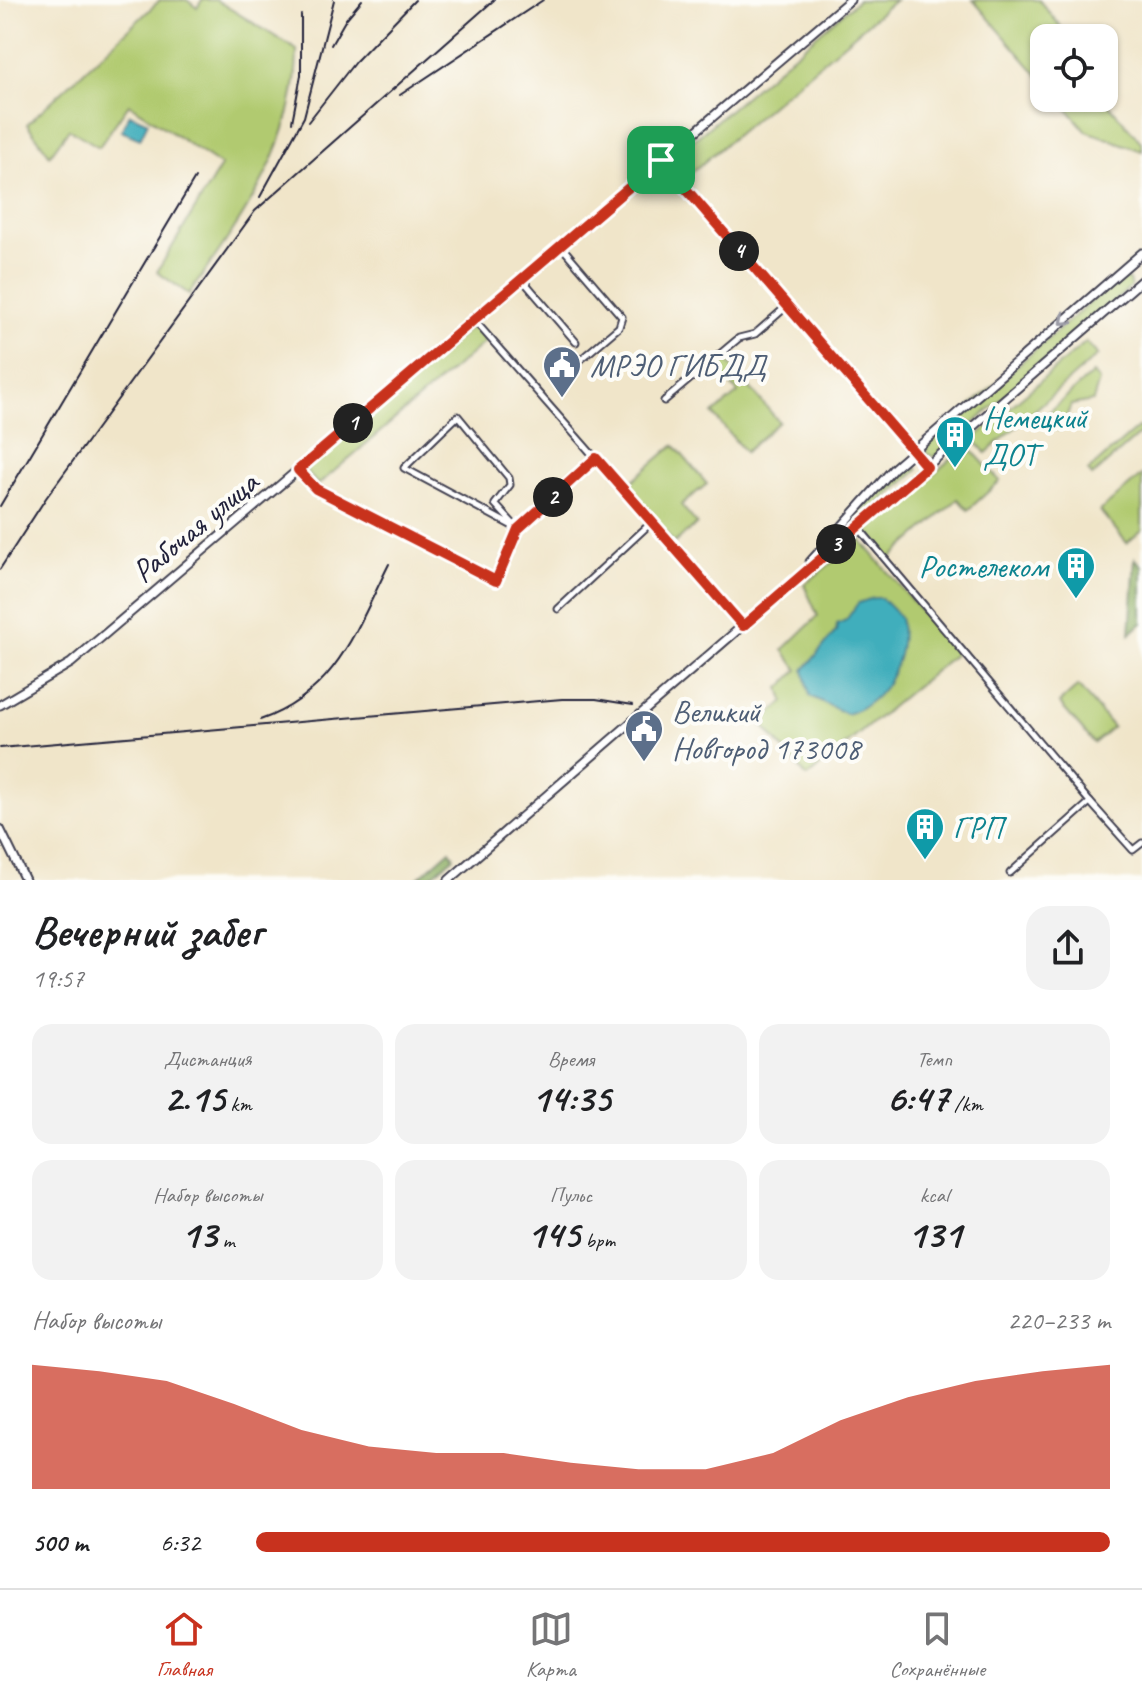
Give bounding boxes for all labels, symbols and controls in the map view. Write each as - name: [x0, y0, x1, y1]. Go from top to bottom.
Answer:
- map controls: [1030, 24, 1118, 112]
- button: locate: [1030, 24, 1118, 112]
- pin: [627, 126, 695, 194]
- icon: arrive: [639, 138, 683, 182]
- pin: 4: [719, 231, 759, 271]
- text: 4: [734, 237, 744, 265]
- one-way arrow: [1060, 310, 1074, 325]
- public building icon: МРЭО ГИБДД: [541, 344, 583, 399]
- place label: МРЭО ГИБДД: [590, 345, 768, 386]
- place label: Немецкий ДОТ: [983, 397, 1089, 475]
- pin: 1: [333, 403, 373, 443]
- text: 1: [348, 409, 358, 437]
- building icon: Немецкий ДОТ: [934, 414, 976, 469]
- street label: Рабочая улица: [123, 461, 268, 592]
- pin: 2: [533, 477, 573, 517]
- text: 2: [548, 483, 558, 511]
- pin: 3: [816, 524, 856, 564]
- text: 3: [831, 530, 841, 558]
- building icon: Ростелеком: [1055, 545, 1097, 600]
- place label: Ростелеком: [919, 546, 1050, 587]
- place label: Великий Новгород 173008: [672, 691, 863, 769]
- public building icon: Великий Новгород 173008: [623, 708, 665, 763]
- building icon: ГРП: [904, 806, 946, 861]
- place label: ГРП: [953, 807, 1008, 848]
- text: Вечерний забег: [32, 904, 262, 959]
- button: share: [1026, 906, 1110, 990]
- text: 19:57: [32, 962, 84, 995]
- text: Дистанция: [164, 1045, 252, 1073]
- text: Время: [548, 1045, 594, 1073]
- text: Темп: [917, 1045, 952, 1073]
- text: 2.15: [164, 1073, 225, 1123]
- text: 14:35: [531, 1073, 611, 1123]
- text: 6:47: [886, 1073, 949, 1123]
- text: km: [225, 1090, 252, 1118]
- text: /km: [949, 1090, 983, 1118]
- text: Набор высоты: [153, 1181, 262, 1209]
- text: Пульс: [550, 1181, 592, 1209]
- text: kcal: [920, 1181, 949, 1209]
- text: 13: [181, 1209, 217, 1259]
- text: 145: [527, 1209, 580, 1259]
- text: 131: [907, 1209, 961, 1259]
- text: m: [217, 1226, 234, 1254]
- text: bpm: [580, 1226, 615, 1254]
- text: Набор высоты: [32, 1304, 161, 1337]
- text: 220–233 m: [1007, 1304, 1110, 1337]
- text: 500 m: [32, 1526, 88, 1559]
- text: 6:32: [160, 1526, 200, 1559]
- tab: Главная: [157, 1607, 212, 1683]
- tab: Карта: [526, 1607, 576, 1683]
- tab: Сохранённые: [890, 1607, 985, 1683]

